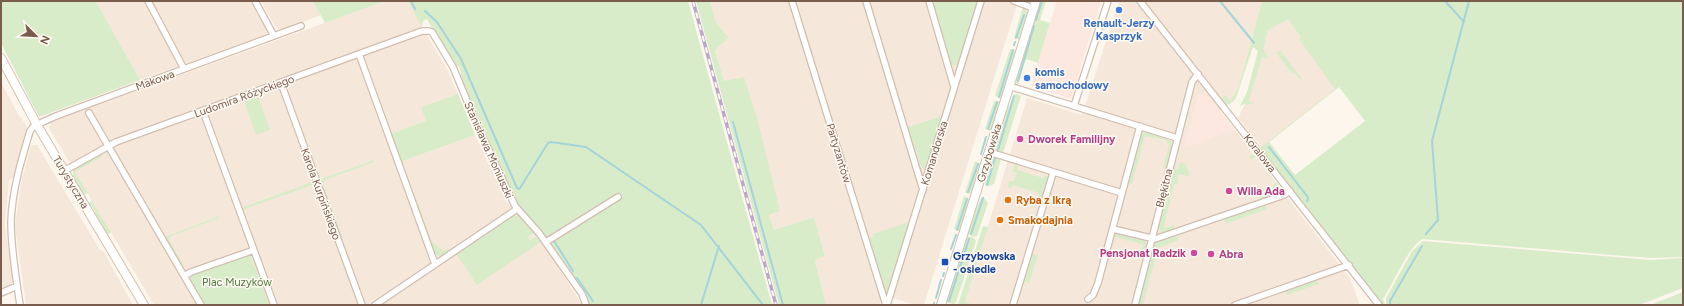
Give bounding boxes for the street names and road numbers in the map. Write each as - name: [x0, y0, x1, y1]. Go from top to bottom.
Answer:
- street label: Makowa: [134, 67, 176, 94]
- street label: Ludomira Różyckiego: [192, 72, 296, 121]
- street label: Stanisława Moniuszki: [461, 100, 516, 201]
- street label: Komandorska: [919, 119, 950, 187]
- street label: Partyzantów: [823, 122, 854, 185]
- street label: Grzybowska: [974, 122, 1005, 184]
- street label: Koralowa: [1241, 132, 1279, 175]
- street label: Karola Kurpińskiego: [298, 147, 343, 242]
- street label: Turystyczna: [50, 154, 91, 211]
- street label: Błękitna: [1153, 167, 1176, 209]

